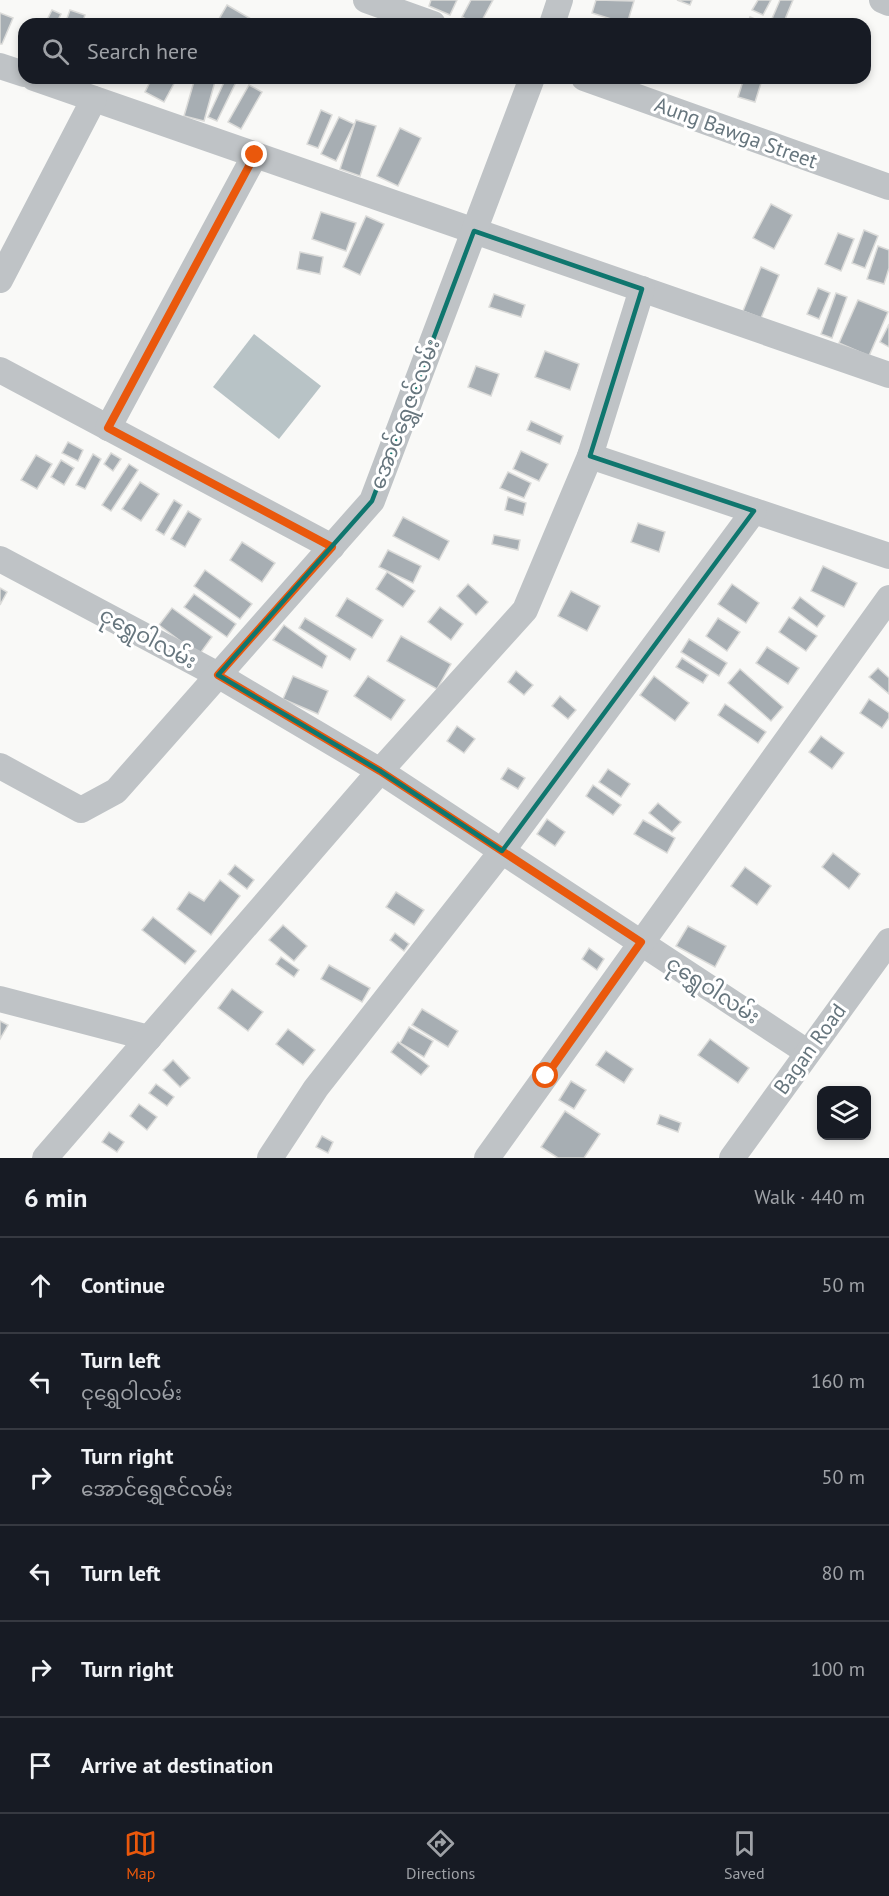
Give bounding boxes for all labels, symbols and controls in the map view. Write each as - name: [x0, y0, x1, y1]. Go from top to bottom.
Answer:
- search box: [18, 18, 871, 84]
- icon: search: [39, 35, 72, 68]
- text: Search here: [87, 37, 198, 65]
- street label: Aung Bawga Street: [651, 91, 821, 174]
- route end: [241, 141, 267, 167]
- street label: အောင်ရွှေဇင်လမ်း: [362, 334, 449, 494]
- street label: ငုရွှေဝါလမ်း: [93, 599, 202, 678]
- street label: ငုရွှေဝါလမ်း: [659, 948, 766, 1033]
- street label: Bagan Road: [768, 998, 852, 1099]
- route start: [532, 1062, 558, 1088]
- map controls: [817, 1086, 871, 1140]
- button: layers: [817, 1086, 871, 1140]
- text: 6 min: [24, 1181, 87, 1214]
- text: Walk · 440 m: [754, 1184, 865, 1210]
- icon: ahead: [24, 1269, 57, 1302]
- text: Continue: [81, 1271, 165, 1299]
- text: 50 m: [822, 1272, 865, 1298]
- text: Turn left: [81, 1346, 161, 1374]
- icon: left: [24, 1365, 57, 1398]
- text: 160 m: [811, 1368, 865, 1394]
- text: ငုရွှေဝါလမ်း: [81, 1380, 182, 1406]
- text: Turn right: [81, 1442, 173, 1470]
- icon: right: [24, 1461, 57, 1494]
- text: 50 m: [822, 1464, 865, 1490]
- text: အောင်ရွှေဇင်လမ်း: [81, 1476, 233, 1502]
- icon: left: [24, 1557, 57, 1590]
- text: Turn left: [81, 1559, 161, 1587]
- text: 80 m: [822, 1560, 865, 1586]
- icon: right: [24, 1653, 57, 1686]
- text: Turn right: [81, 1655, 173, 1683]
- text: 100 m: [811, 1656, 865, 1682]
- icon: arrive: [24, 1749, 57, 1782]
- text: Arrive at destination: [81, 1751, 273, 1779]
- tab: Map: [124, 1827, 157, 1883]
- tab: Directions: [406, 1827, 475, 1883]
- tab: Saved: [724, 1827, 765, 1883]

